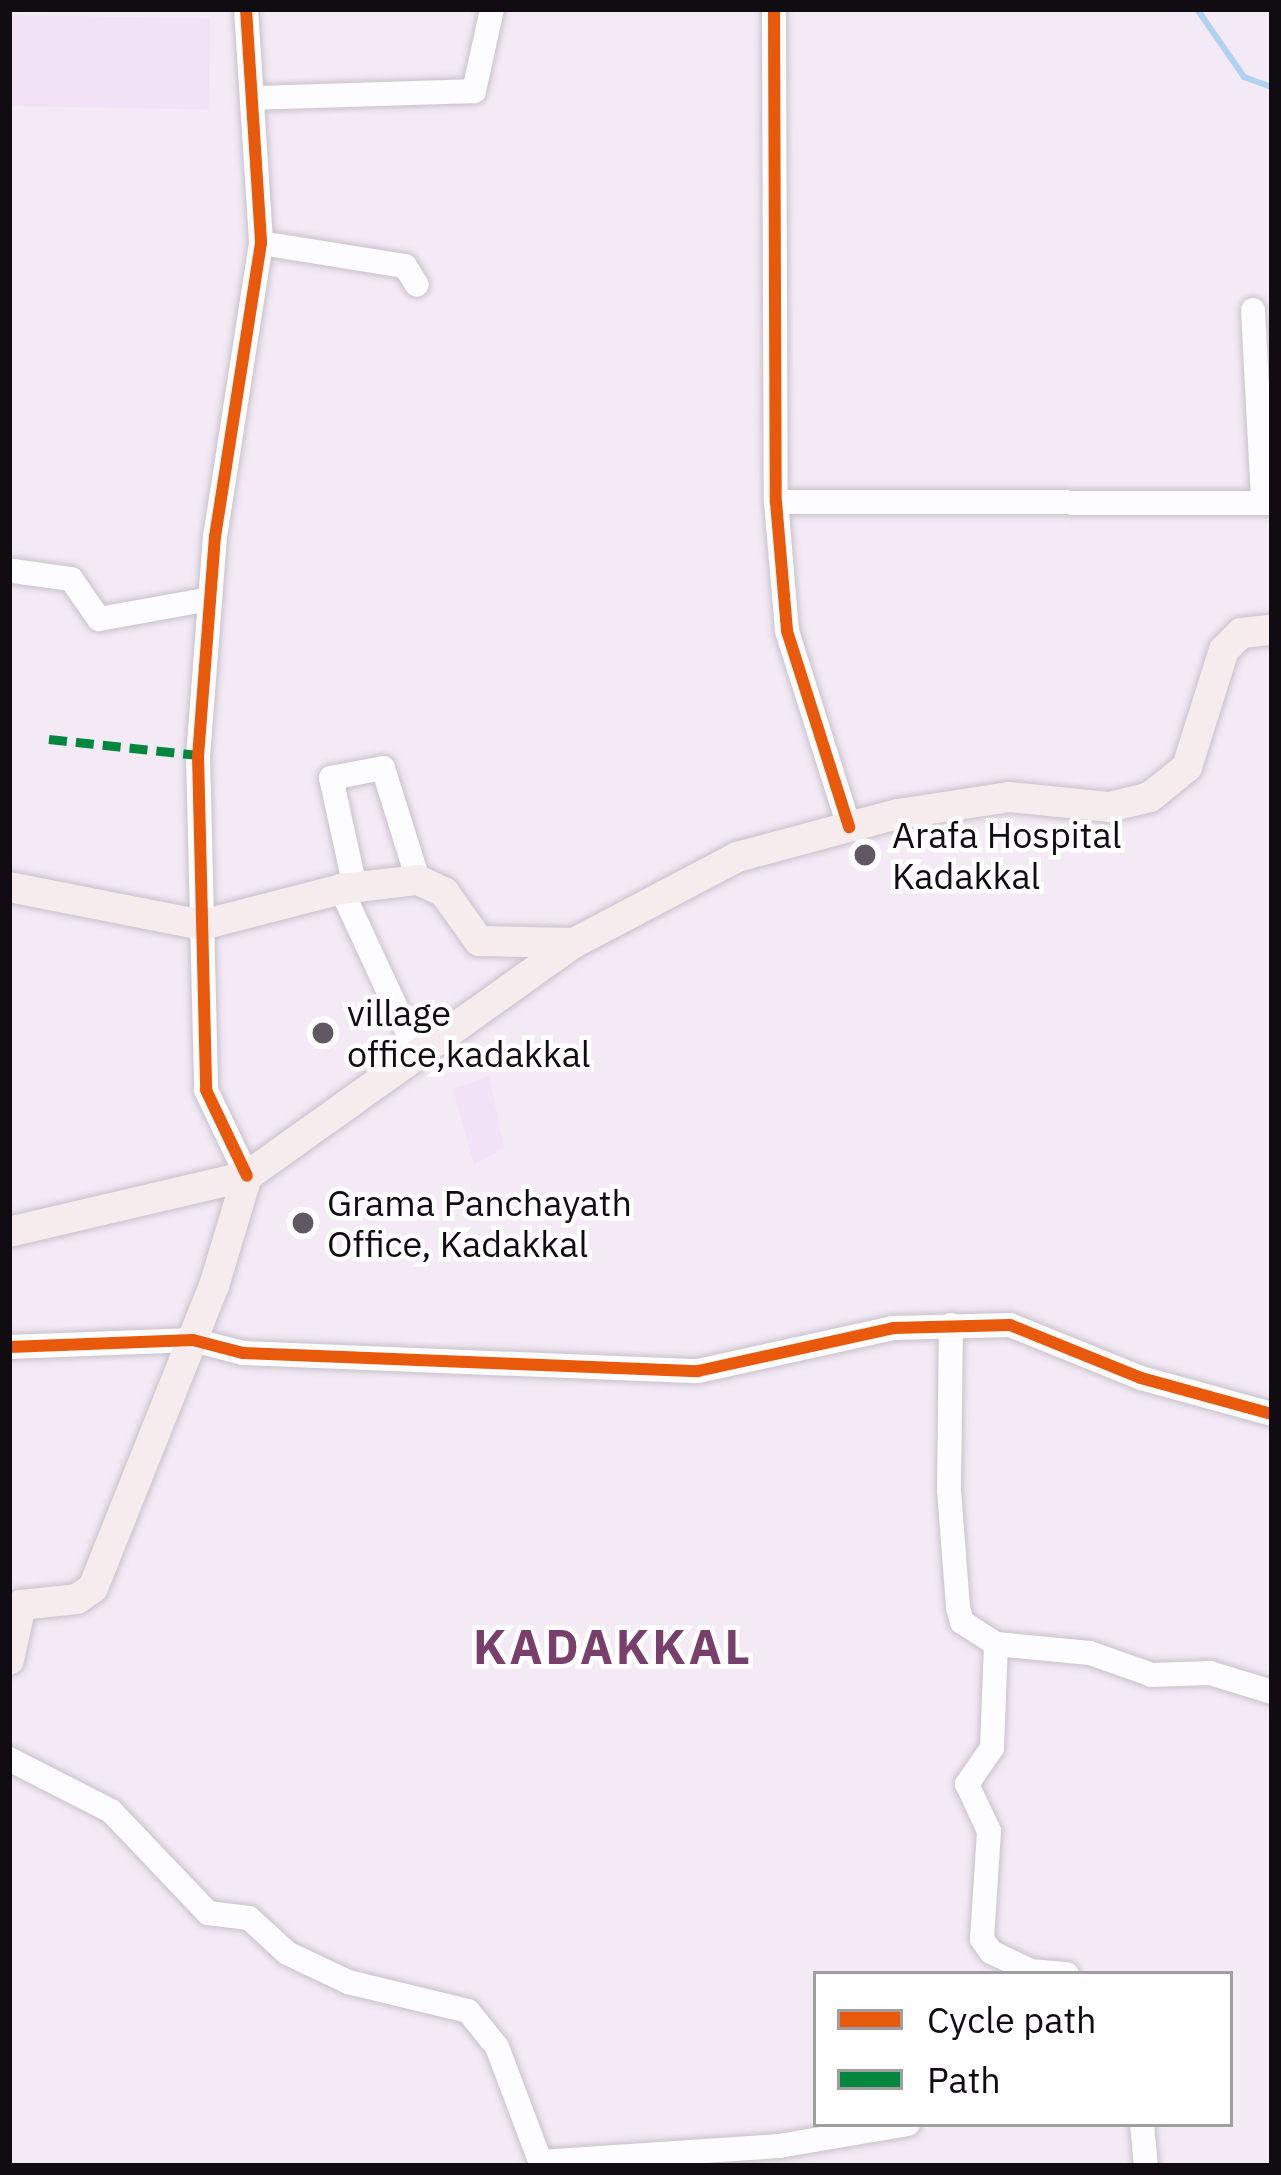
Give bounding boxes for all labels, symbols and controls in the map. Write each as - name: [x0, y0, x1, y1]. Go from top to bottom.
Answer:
- place label: Arafa Hospital Kadakkal: [892, 812, 1121, 897]
- marker: Arafa Hospital Kadakkal: [849, 839, 881, 871]
- place label: village office,kadakkal: [347, 990, 591, 1075]
- marker: village office,kadakkal: [310, 1020, 336, 1046]
- place label: Grama Panchayath Office, Kadakkal: [327, 1180, 632, 1265]
- marker: Grama Panchayath Office, Kadakkal: [290, 1210, 316, 1236]
- district label: KADAKKAL: [473, 1618, 753, 1676]
- legend: [813, 1971, 1233, 2127]
- text: Cycle path: [927, 1996, 1097, 2043]
- text: Path: [927, 2056, 1001, 2103]

